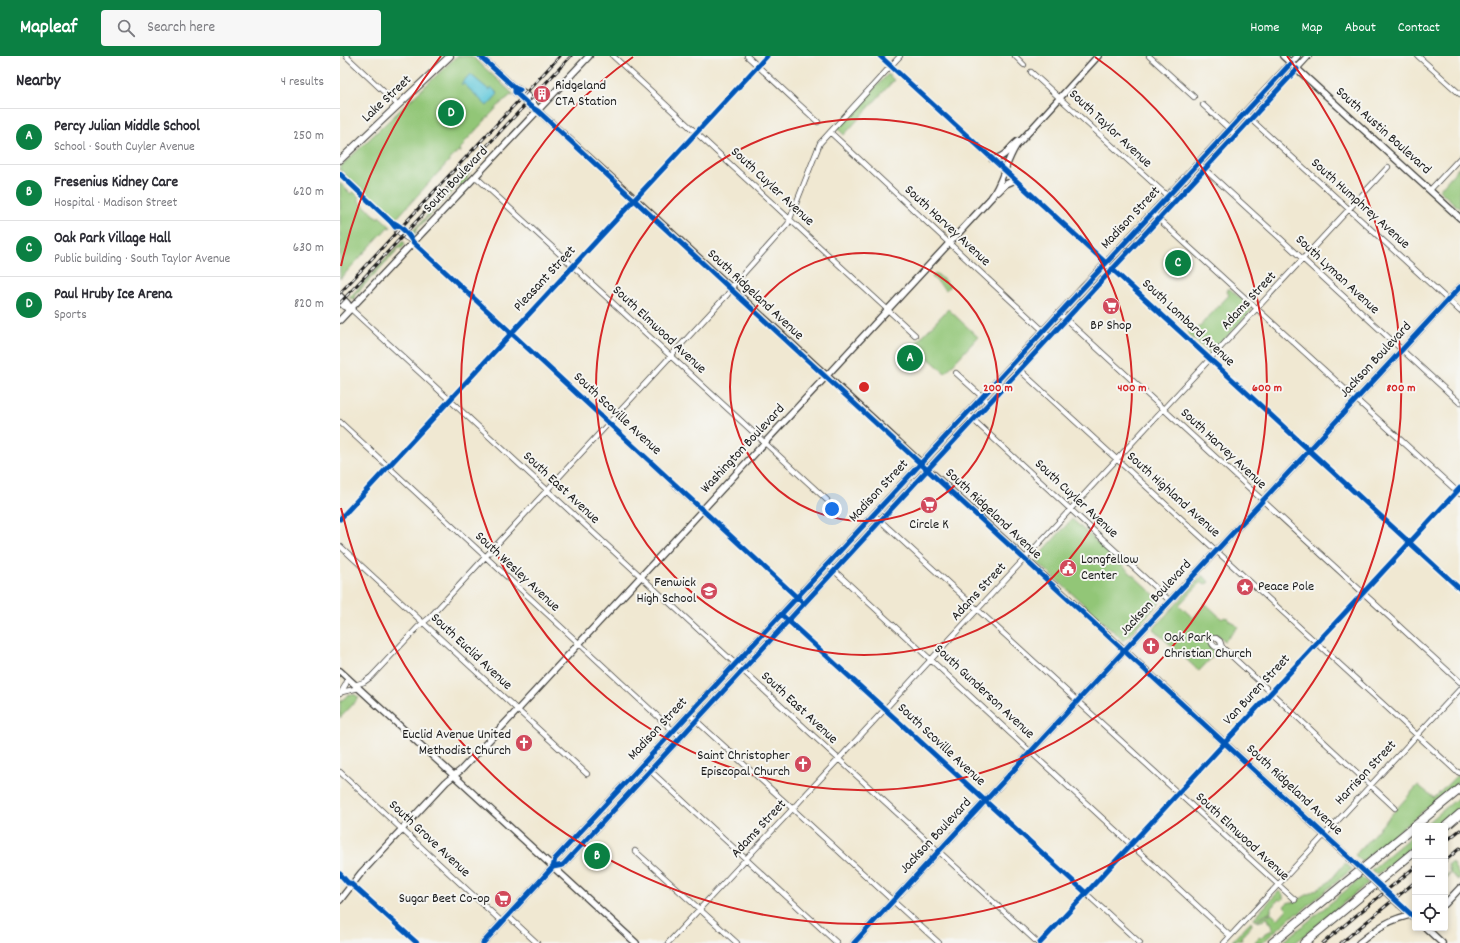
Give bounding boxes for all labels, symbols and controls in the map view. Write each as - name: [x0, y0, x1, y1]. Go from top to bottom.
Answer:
- search box: [101, 10, 381, 46]
- text: Mapleaf: [20, 15, 77, 42]
- icon: search: [115, 17, 137, 39]
- text: Search here: [147, 17, 215, 39]
- text: Home: [1250, 18, 1279, 38]
- text: Map: [1301, 18, 1323, 38]
- text: About: [1345, 18, 1376, 38]
- text: Contact: [1398, 18, 1440, 38]
- text: Nearby: [16, 70, 60, 94]
- street label: Lake Street: [358, 71, 416, 127]
- text: 4 results: [281, 73, 324, 92]
- place label: Ridgeland CTA Station: [555, 76, 617, 112]
- street label: South Austin Boulevard: [1331, 82, 1435, 180]
- building icon: Ridgeland CTA Station: [532, 84, 552, 104]
- street label: South Taylor Avenue: [1064, 85, 1156, 173]
- pin: D: [438, 98, 464, 128]
- text: Percy Julian Middle School: [54, 116, 200, 138]
- text: A: [25, 127, 33, 146]
- text: 250 m: [293, 127, 324, 146]
- text: School · South Cuyler Avenue: [54, 138, 195, 157]
- street label: South Boulevard: [419, 142, 493, 218]
- street label: South Cuyler Avenue: [726, 143, 818, 231]
- street label: South Humphrey Avenue: [1306, 154, 1414, 254]
- text: Fresenius Kidney Care: [54, 172, 178, 194]
- street label: South Harvey Avenue: [899, 181, 995, 271]
- street label: Madison Street: [1097, 182, 1165, 254]
- text: B: [26, 183, 32, 202]
- text: 620 m: [293, 183, 324, 202]
- text: Hospital · Madison Street: [54, 194, 177, 213]
- text: Oak Park Village Hall: [54, 228, 171, 250]
- street label: South Lyman Avenue: [1290, 231, 1384, 319]
- text: C: [26, 239, 32, 258]
- text: 630 m: [293, 239, 324, 258]
- street label: Pleasant Street: [509, 242, 581, 316]
- street label: South Ridgeland Avenue: [702, 245, 808, 345]
- pin: C: [1165, 248, 1191, 278]
- text: Public building · South Taylor Avenue: [54, 250, 230, 269]
- street label: Adams Street: [1217, 267, 1281, 335]
- street label: South Lombard Avenue: [1137, 275, 1239, 371]
- street label: South Elmwood Avenue: [608, 281, 710, 379]
- text: Paul Hruby Ice Arena: [54, 284, 172, 306]
- text: D: [26, 295, 32, 314]
- text: 820 m: [294, 295, 324, 314]
- supermarket icon: BP Shop: [1101, 296, 1121, 316]
- text: Sports: [54, 306, 87, 325]
- place label: BP Shop: [1090, 316, 1132, 336]
- street label: Jackson Boulevard: [1335, 318, 1417, 402]
- pin: A: [897, 343, 923, 373]
- street label: South Scoville Avenue: [568, 368, 666, 460]
- centre of rings: [857, 380, 871, 394]
- text: 200 m: [983, 380, 1013, 397]
- text: 400 m: [1117, 380, 1147, 397]
- text: 600 m: [1252, 380, 1282, 397]
- text: 800 m: [1387, 380, 1415, 397]
- street label: Washington Boulevard: [696, 400, 790, 498]
- street label: South Harvey Avenue: [1175, 404, 1271, 494]
- street label: South East Avenue: [518, 447, 604, 529]
- street label: South Highland Avenue: [1122, 447, 1224, 543]
- street label: Madison Street: [845, 455, 913, 527]
- street label: South Cuyler Avenue: [1030, 455, 1122, 543]
- street label: South Ridgeland Avenue: [940, 464, 1046, 564]
- supermarket icon: Circle K: [919, 495, 939, 515]
- your location: [822, 499, 842, 519]
- place label: Circle K: [909, 515, 949, 535]
- street label: South Wesley Avenue: [470, 527, 564, 617]
- place label: Longfellow Center: [1081, 550, 1139, 586]
- street label: Jackson Boulevard: [1115, 556, 1197, 640]
- street label: Adams Street: [947, 558, 1011, 626]
- public building icon: Longfellow Center: [1058, 558, 1078, 578]
- place label: Fenwick High School: [637, 573, 697, 609]
- place icon: Peace Pole: [1235, 577, 1255, 597]
- place label: Peace Pole: [1258, 577, 1314, 597]
- school or university icon: Fenwick High School: [699, 581, 719, 601]
- street label: South Euclid Avenue: [426, 609, 516, 695]
- place label: Oak Park Christian Church: [1164, 628, 1252, 664]
- church icon: Oak Park Christian Church: [1141, 636, 1161, 656]
- street label: South Gunderson Avenue: [929, 640, 1039, 744]
- street label: Van Buren Street: [1219, 650, 1295, 730]
- street label: South East Avenue: [756, 667, 842, 749]
- street label: Madison Street: [624, 693, 692, 765]
- street label: South Scoville Avenue: [892, 699, 990, 791]
- place label: Euclid Avenue United Methodist Church: [402, 725, 511, 761]
- church icon: Euclid Avenue United Methodist Church: [514, 733, 534, 753]
- street label: Harrison Street: [1331, 736, 1401, 810]
- street label: South Ridgeland Avenue: [1241, 740, 1347, 840]
- place label: Saint Christopher Episcopal Church: [697, 746, 791, 782]
- church icon: Saint Christopher Episcopal Church: [793, 754, 813, 774]
- street label: South Elmwood Avenue: [1191, 788, 1293, 886]
- street label: Jackson Boulevard: [895, 794, 977, 878]
- street label: Adams Street: [727, 795, 791, 863]
- street label: South Grove Avenue: [384, 796, 474, 882]
- map controls: [1412, 823, 1448, 931]
- button: +: [1412, 823, 1448, 859]
- pin: B: [584, 841, 610, 871]
- button: −: [1412, 859, 1448, 895]
- place label: Sugar Beet Co-op: [399, 889, 490, 909]
- supermarket icon: Sugar Beet Co-op: [493, 889, 513, 909]
- button: locate: [1412, 895, 1448, 931]

